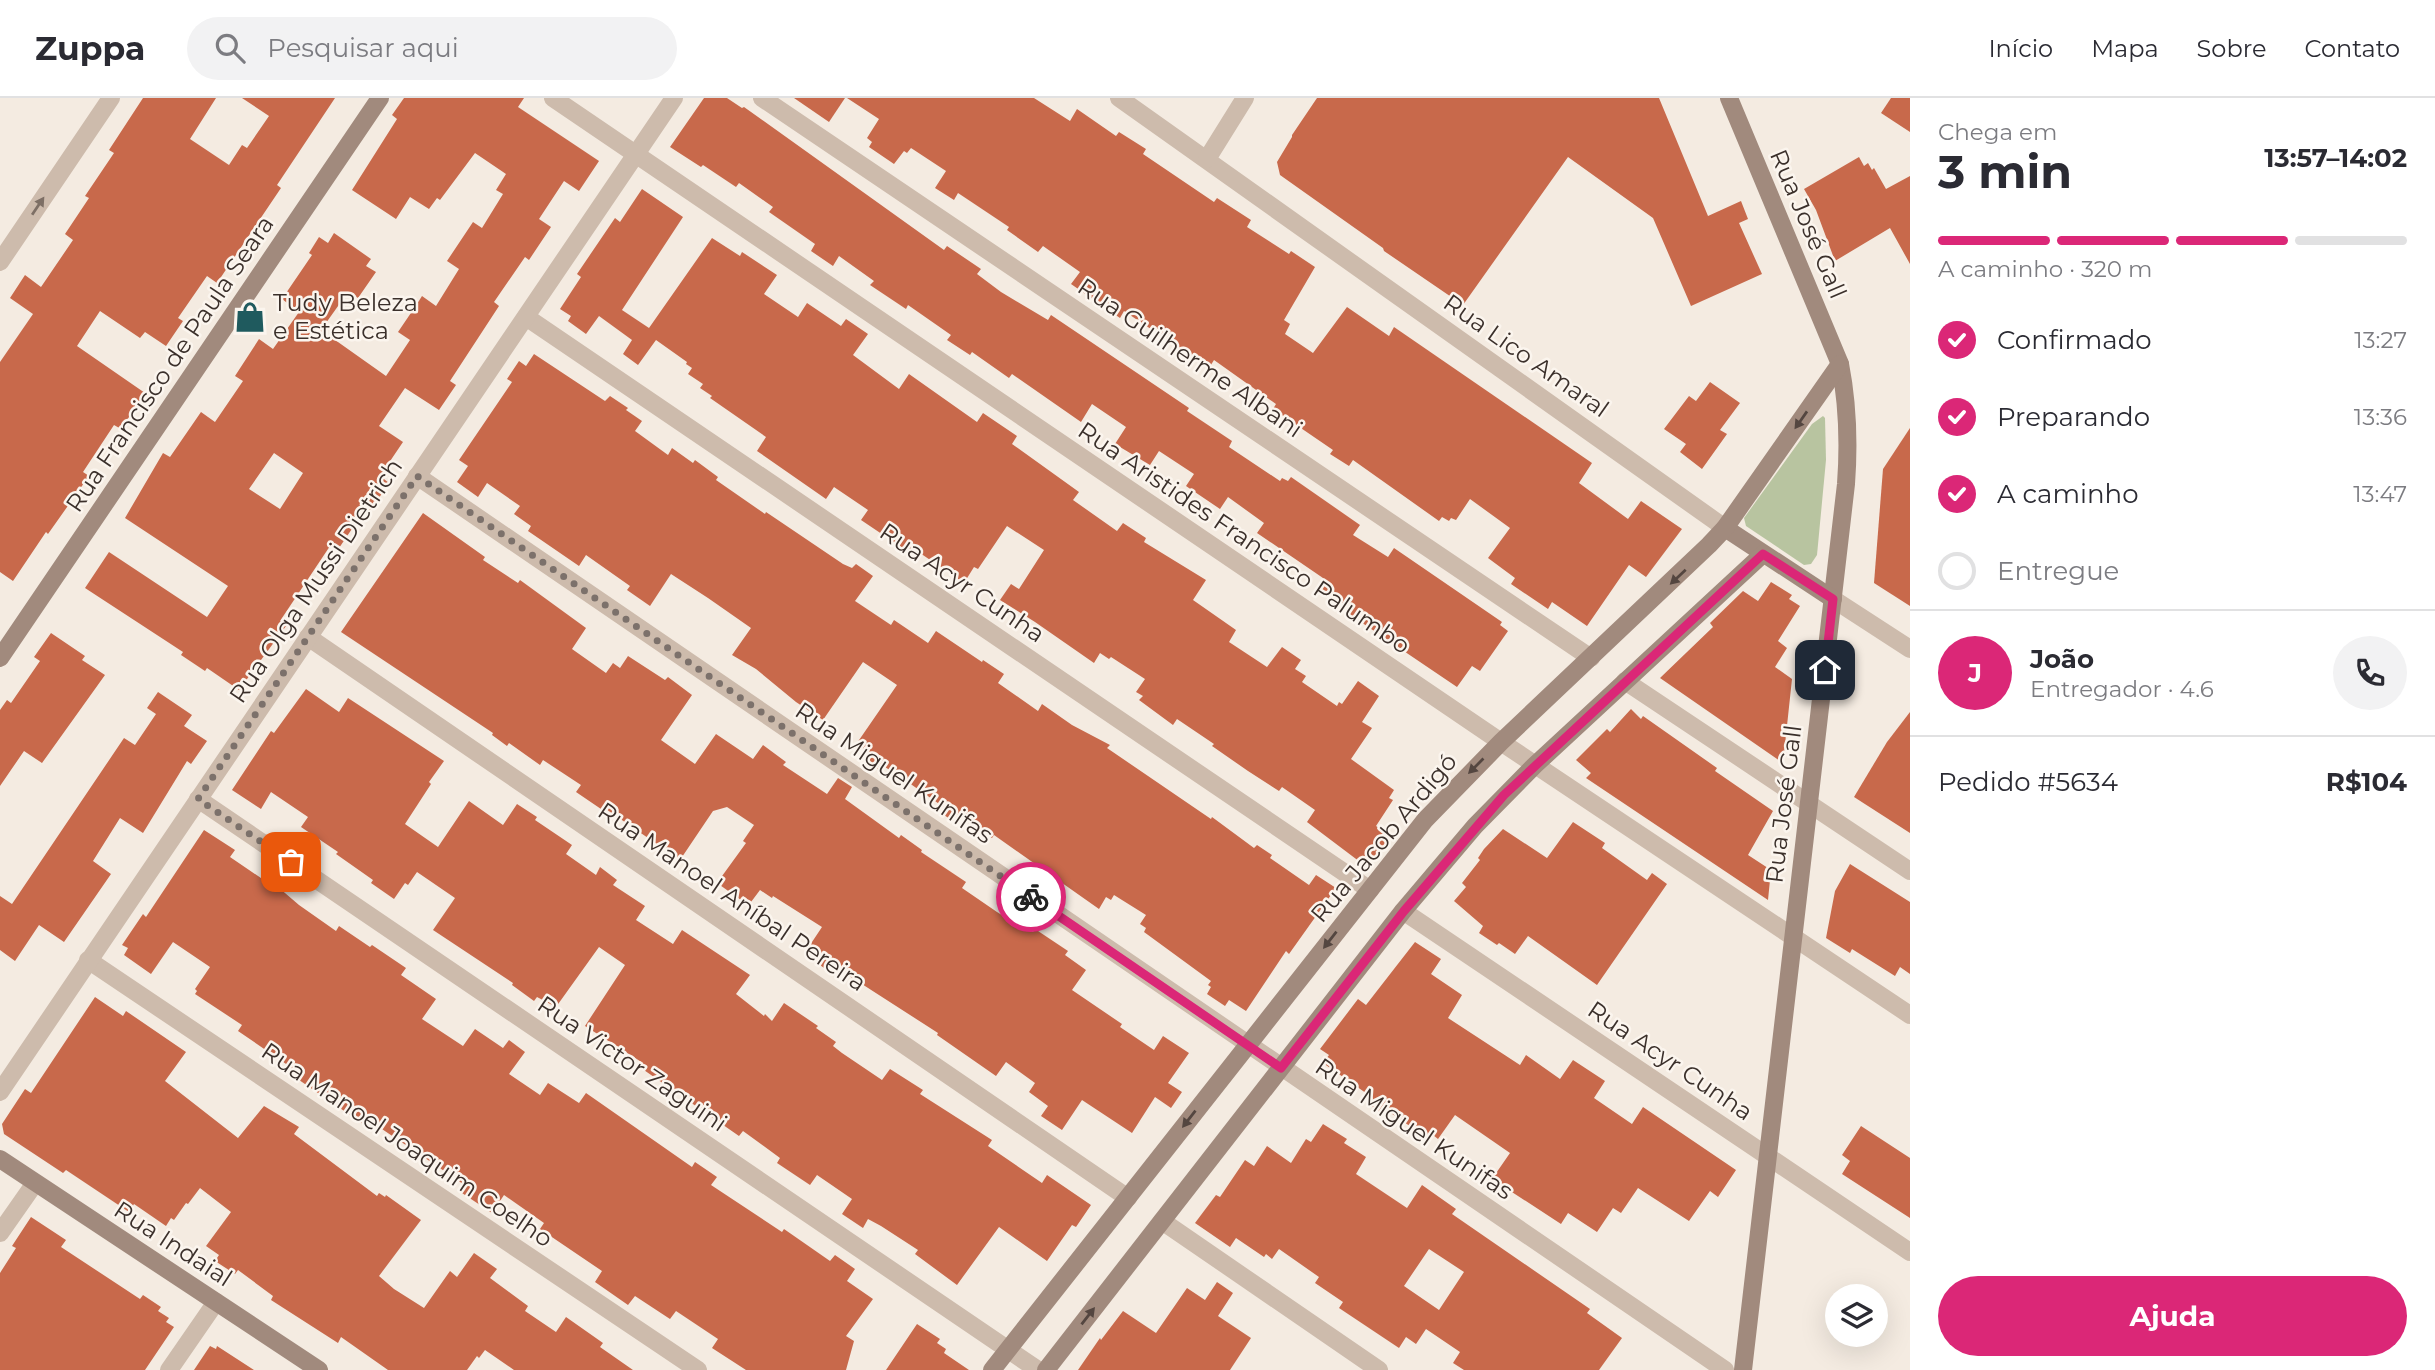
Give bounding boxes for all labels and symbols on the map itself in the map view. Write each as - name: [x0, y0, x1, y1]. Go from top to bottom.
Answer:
- street label: Rua José Gall: [1764, 145, 1853, 303]
- one-way arrow: [31, 197, 45, 215]
- street label: Rua Francisco de Paula Seara: [59, 210, 280, 517]
- street label: Rua Guilherme Albani: [1072, 272, 1308, 444]
- place label: Tudy Beleza e Estética: [273, 288, 418, 345]
- street label: Rua Lico Amaral: [1438, 288, 1615, 423]
- shop icon: Tudy Beleza e Estética: [233, 300, 267, 334]
- one-way arrow: [1794, 411, 1808, 429]
- street label: Rua Aristides Francisco Palumbo: [1073, 415, 1416, 660]
- street label: Rua Olga Mussi Dietrich: [223, 453, 408, 708]
- street label: Rua Acyr Cunha: [874, 517, 1050, 648]
- one-way arrow: [1669, 569, 1687, 585]
- pin: [1795, 640, 1855, 700]
- street label: Rua Miguel Kunifas: [790, 696, 999, 850]
- street label: Rua José Gall: [1759, 723, 1808, 885]
- street label: Rua Jacob Ardigó: [1304, 747, 1463, 928]
- one-way arrow: [1468, 758, 1484, 774]
- street label: Rua Manoel Aníbal Pereira: [593, 796, 872, 997]
- pin: [261, 832, 321, 892]
- courier: [996, 862, 1066, 932]
- one-way arrow: [1323, 931, 1338, 949]
- street label: Rua Victor Zaguini: [532, 989, 732, 1138]
- street label: Rua Acyr Cunha: [1582, 995, 1758, 1126]
- street label: Rua Manoel Joaquim Coelho: [256, 1036, 558, 1253]
- street label: Rua Miguel Kunifas: [1310, 1052, 1519, 1206]
- one-way arrow: [1183, 1110, 1197, 1128]
- street label: Rua Indaial: [109, 1195, 238, 1292]
- one-way arrow: [1081, 1307, 1095, 1325]

